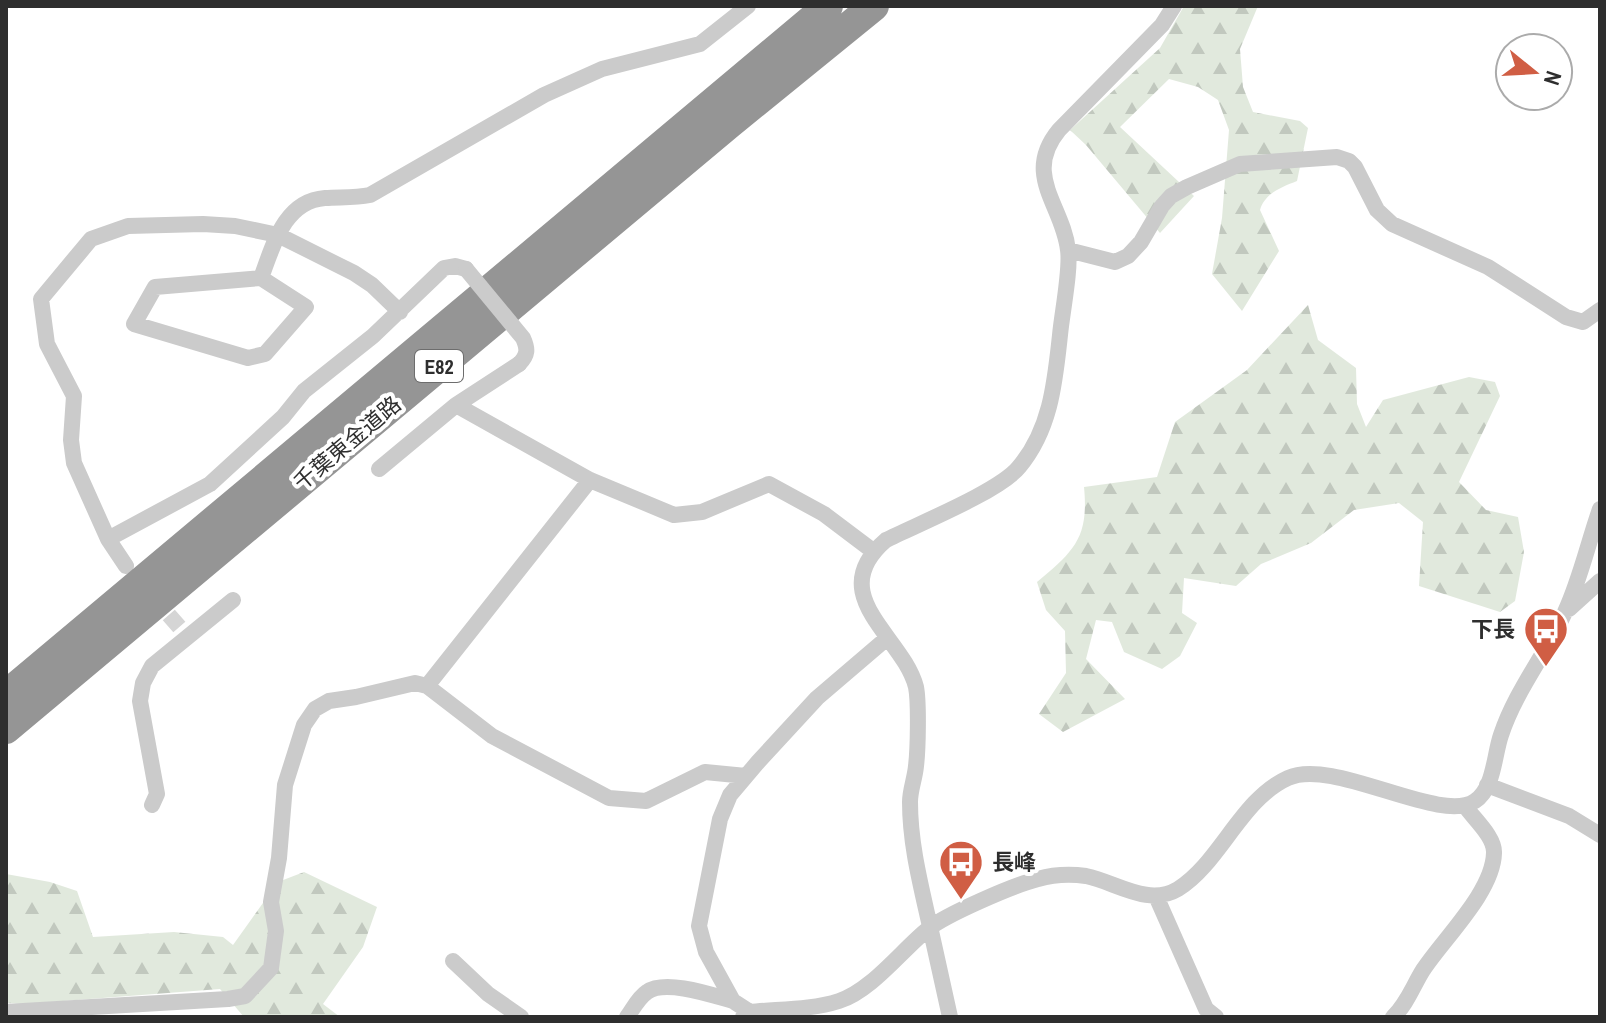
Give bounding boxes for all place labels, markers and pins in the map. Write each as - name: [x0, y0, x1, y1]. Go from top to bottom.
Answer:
- bus stop icon: 下長: [1522, 605, 1570, 668]
- place label: 下長: [1471, 614, 1515, 644]
- bus stop icon: 長峰: [937, 838, 985, 901]
- place label: 長峰: [992, 847, 1036, 877]

